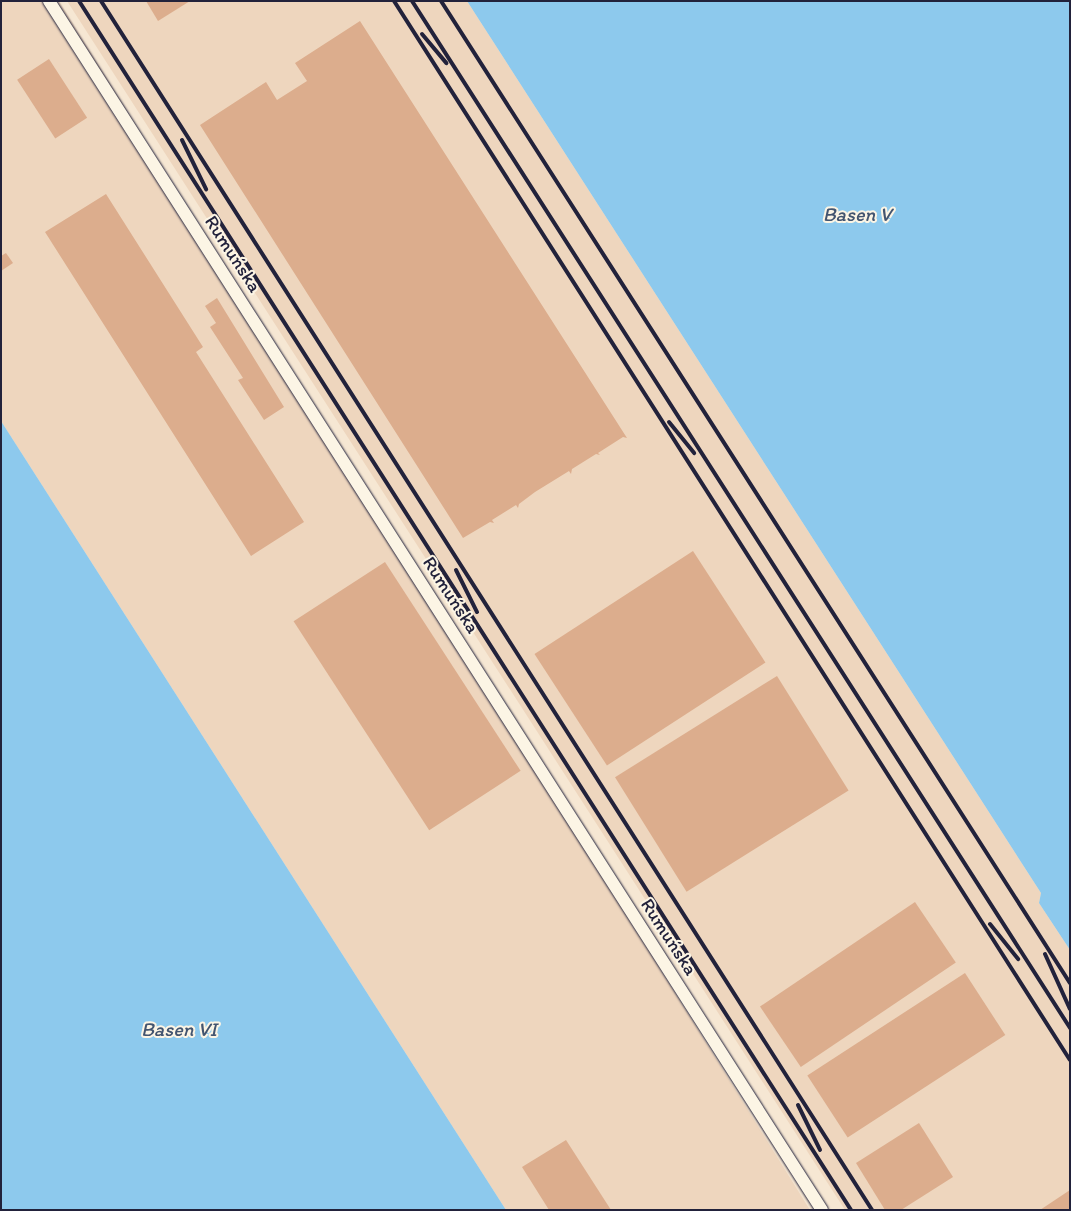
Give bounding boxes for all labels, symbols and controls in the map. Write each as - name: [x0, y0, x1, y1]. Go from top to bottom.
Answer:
- water label: Basen V: [823, 202, 891, 226]
- street label: Rumuńska: [200, 211, 266, 297]
- street label: Rumuńska: [418, 552, 484, 638]
- street label: Rumuńska: [636, 894, 702, 980]
- water label: Basen VI: [141, 1017, 217, 1041]

